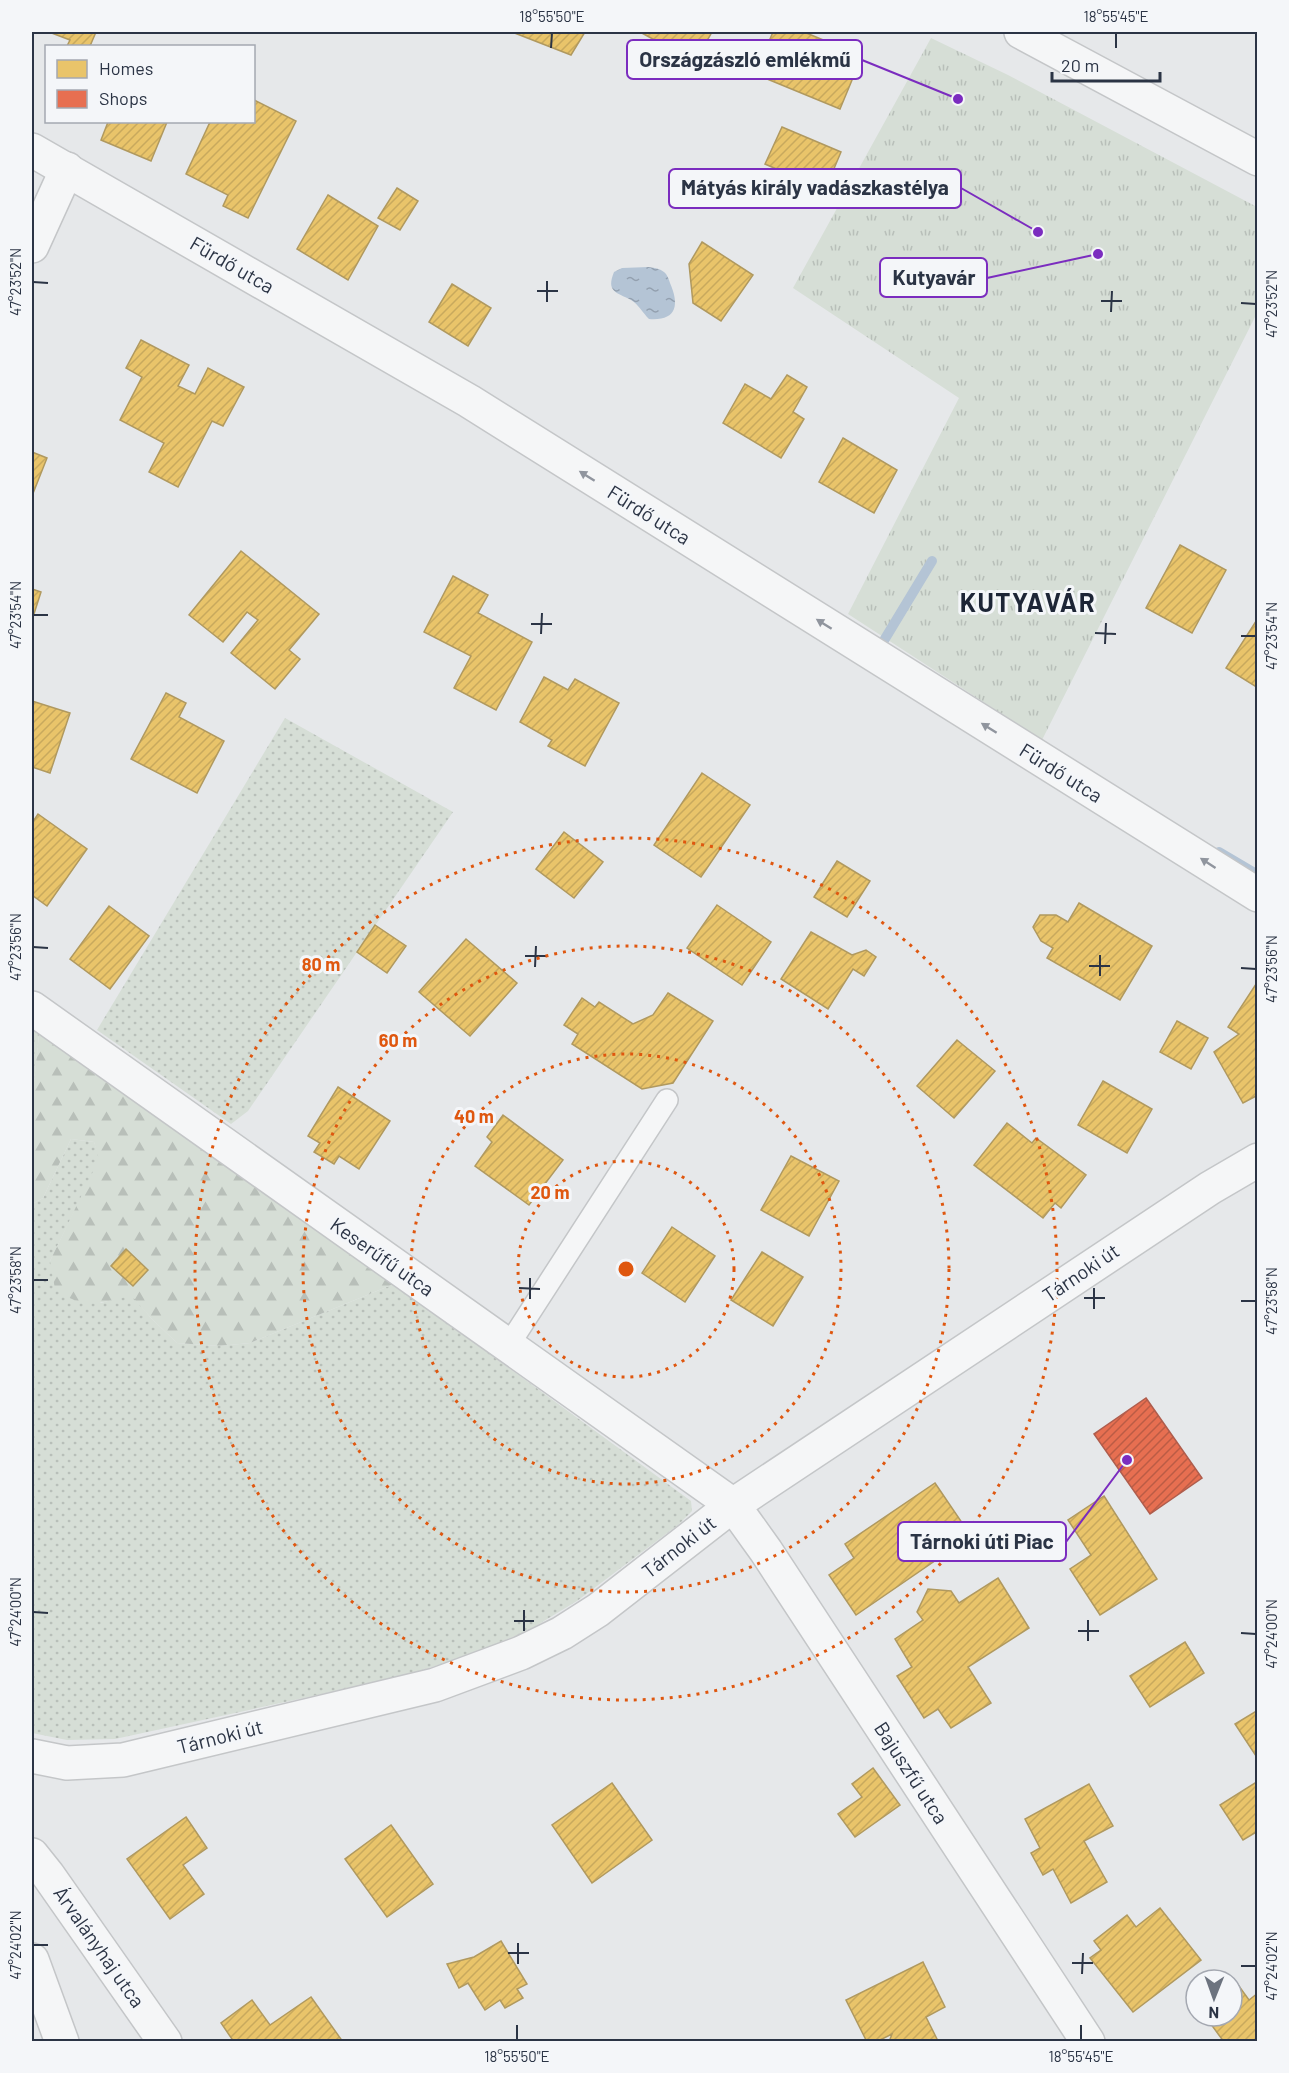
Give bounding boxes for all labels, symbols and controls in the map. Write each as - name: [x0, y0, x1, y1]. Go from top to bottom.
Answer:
- text: 18°55'50"E: [519, 7, 585, 25]
- text: 18°55'45"E: [1083, 7, 1149, 25]
- callout: Országzászló emlékmű: [627, 40, 862, 79]
- legend: [45, 45, 255, 123]
- scale bar: [1052, 45, 1160, 83]
- text: Országzászló emlékmű: [639, 46, 851, 71]
- text: 20 m: [1061, 54, 1099, 76]
- text: Homes: [99, 57, 153, 79]
- text: Shops: [99, 87, 148, 109]
- callout: Mátyás király vadászkastélya: [669, 169, 961, 208]
- text: Mátyás király vadászkastélya: [681, 174, 949, 199]
- street label: Fürdő utca: [186, 230, 279, 298]
- text: 47°23'52"N: [6, 248, 24, 316]
- callout: Kutyavár: [880, 258, 987, 297]
- text: Kutyavár: [893, 264, 975, 289]
- text: 47°23'52"N: [1262, 270, 1280, 338]
- one-way arrow: [579, 470, 596, 481]
- street label: Fürdő utca: [604, 479, 695, 549]
- text: 47°23'54"N: [6, 581, 24, 649]
- district label: KUTYAVÁR: [960, 586, 1096, 617]
- text: 47°23'54"N: [1262, 602, 1280, 670]
- one-way arrow: [816, 619, 832, 630]
- one-way arrow: [981, 722, 997, 733]
- street label: Fürdő utca: [1016, 737, 1107, 807]
- one-way arrow: [1200, 858, 1217, 869]
- text: 47°23'56"N: [6, 913, 24, 981]
- text: 47°23'56"N: [1262, 935, 1280, 1003]
- text: 80 m: [302, 953, 340, 975]
- text: 60 m: [379, 1029, 417, 1051]
- text: 40 m: [454, 1105, 494, 1127]
- text: 20 m: [531, 1181, 569, 1203]
- street label: Keserűfű utca: [326, 1212, 439, 1301]
- street label: Tárnoki út: [1038, 1238, 1123, 1307]
- text: 47°23'58"N: [6, 1246, 24, 1314]
- centre of rings: [616, 1259, 636, 1279]
- text: 47°23'58"N: [1262, 1267, 1280, 1335]
- street label: Tárnoki út: [637, 1510, 720, 1583]
- callout: Tárnoki úti Piac: [898, 1522, 1066, 1561]
- text: Tárnoki úti Piac: [910, 1528, 1054, 1553]
- text: 47°24'00"N: [6, 1577, 24, 1647]
- text: 47°24'00"N: [1262, 1599, 1280, 1669]
- street label: Tárnoki út: [175, 1714, 265, 1758]
- street label: Bajuszfű utca: [870, 1717, 954, 1828]
- street label: Árvalányhaj utca: [49, 1881, 150, 2012]
- text: 47°24'02"N: [6, 1910, 24, 1980]
- text: 47°24'02"N: [1262, 1931, 1280, 2001]
- north arrow: [1184, 1968, 1244, 2028]
- text: N: [1208, 2004, 1219, 2023]
- text: 18°55'50"E: [484, 2047, 550, 2065]
- text: 18°55'45"E: [1048, 2047, 1114, 2065]

